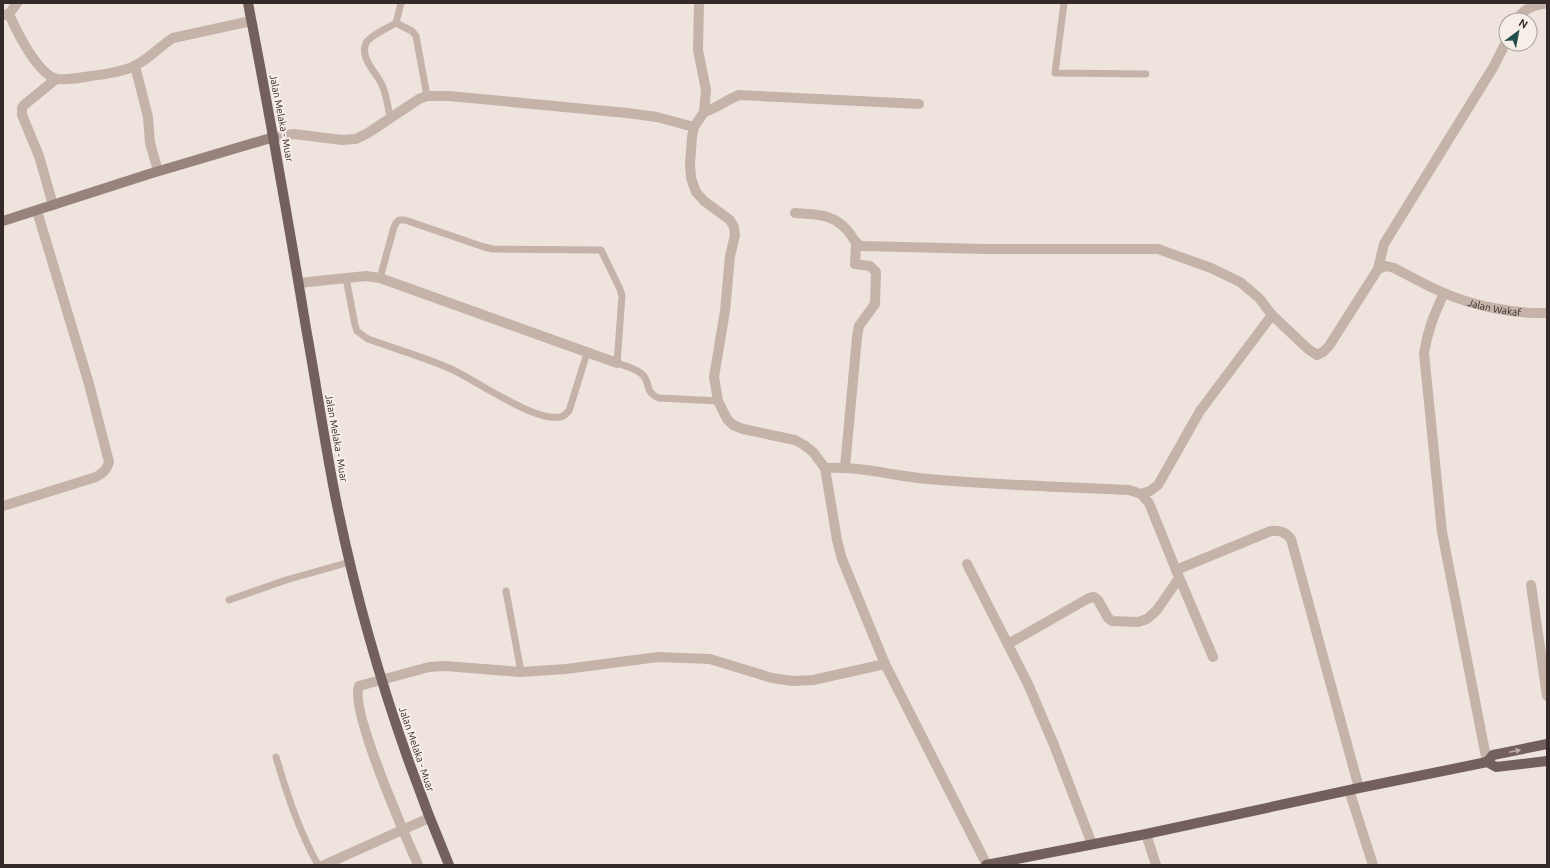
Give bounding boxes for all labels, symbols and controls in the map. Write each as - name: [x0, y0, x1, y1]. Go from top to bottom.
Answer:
- north arrow: [1498, 12, 1538, 52]
- text: N: [1517, 16, 1530, 31]
- street label: Jalan Melaka - Muar: [268, 73, 295, 163]
- street label: Jalan Wakaf: [1466, 297, 1522, 318]
- street label: Jalan Melaka - Muar: [323, 393, 350, 483]
- street label: Jalan Melaka - Muar: [397, 705, 436, 793]
- one-way arrow: [1509, 747, 1521, 753]

